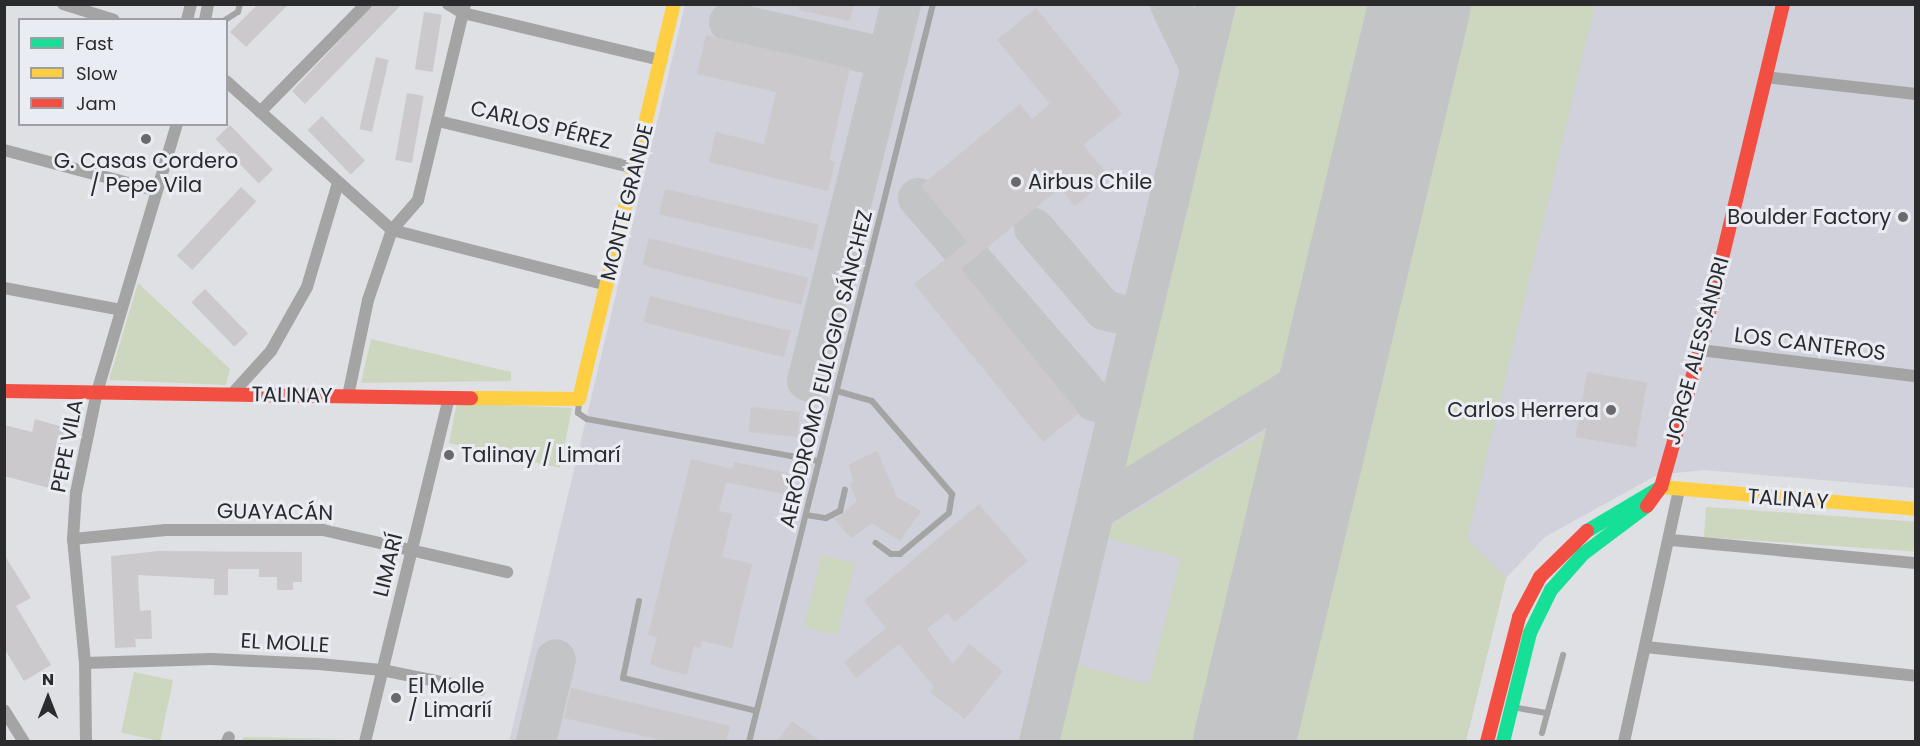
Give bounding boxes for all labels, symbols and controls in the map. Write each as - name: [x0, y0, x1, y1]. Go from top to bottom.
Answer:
- legend: [18, 18, 228, 126]
- text: Fast: [76, 31, 113, 56]
- text: Slow: [76, 61, 117, 86]
- text: Jam: [76, 91, 116, 116]
- street label: CARLOS PÉREZ: [468, 95, 614, 155]
- street label: MONTE GRANDE: [595, 121, 659, 283]
- marker: G. Casas Cordero / Pepe Vila: [139, 132, 153, 146]
- place label: G. Casas Cordero / Pepe Vila: [54, 148, 238, 198]
- place label: Airbus Chile: [1028, 169, 1152, 195]
- marker: Airbus Chile: [1009, 175, 1023, 189]
- place label: Boulder Factory: [1727, 204, 1891, 230]
- street label: AERÓDROMO EULOGIO SÁNCHEZ: [774, 207, 878, 531]
- marker: Boulder Factory: [1896, 210, 1910, 224]
- street label: JORGE ALESSANDRI: [1660, 254, 1734, 448]
- street label: LOS CANTEROS: [1733, 322, 1887, 366]
- street label: TALINAY: [251, 382, 333, 408]
- street label: PEPE VILA: [46, 397, 88, 495]
- place label: Carlos Herrera: [1447, 397, 1599, 423]
- marker: Carlos Herrera: [1604, 403, 1618, 417]
- place label: Talinay / Limarí: [461, 442, 621, 468]
- marker: Talinay / Limarí: [442, 448, 456, 462]
- street label: TALINAY: [1747, 484, 1829, 514]
- street label: GUAYACÁN: [217, 498, 333, 526]
- street label: LIMARÍ: [368, 531, 408, 599]
- street label: EL MOLLE: [240, 628, 330, 658]
- north arrow: [18, 668, 78, 728]
- text: N: [42, 668, 54, 691]
- place label: El Molle / Limarií: [408, 673, 492, 723]
- marker: El Molle / Limarií: [389, 691, 403, 705]

